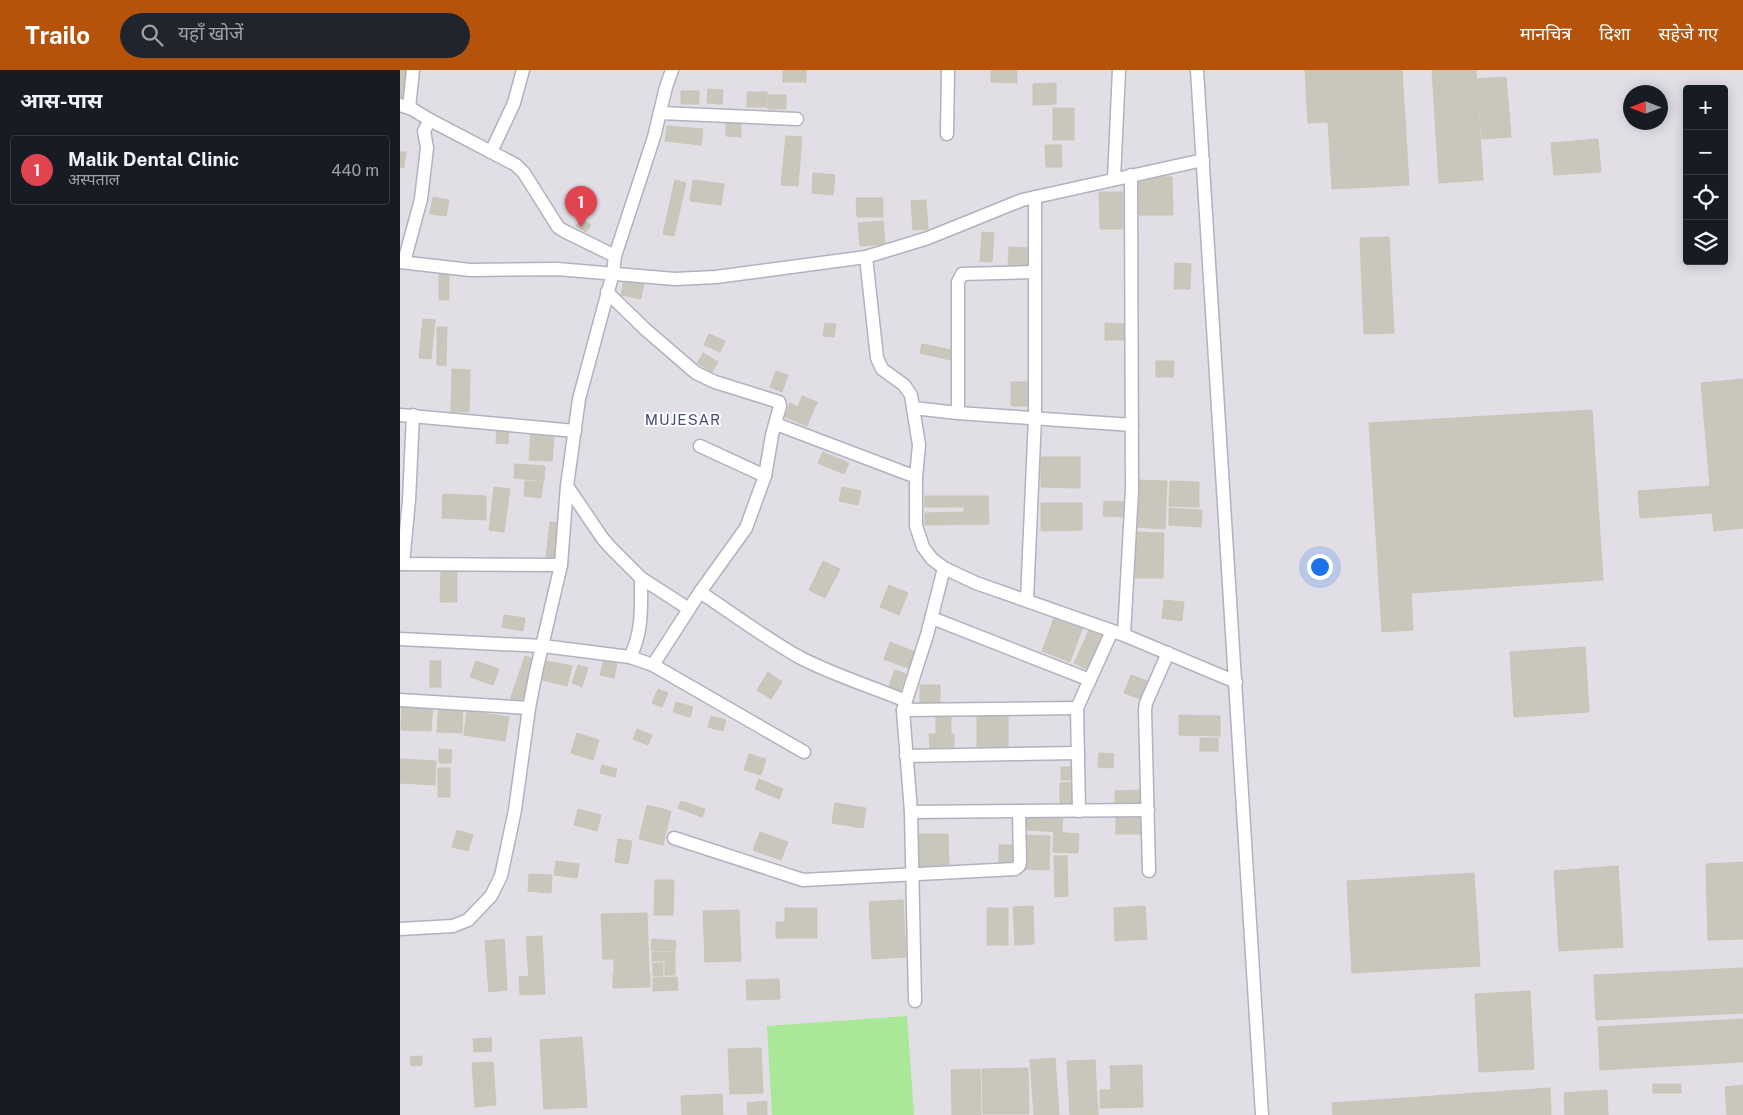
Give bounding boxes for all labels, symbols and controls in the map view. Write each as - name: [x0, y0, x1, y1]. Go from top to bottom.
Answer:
- search box: [120, 13, 470, 58]
- text: Trailo: [25, 21, 90, 49]
- icon: search: [138, 21, 166, 49]
- text: यहाँ खोजें: [178, 22, 243, 44]
- text: मानचित्र: [1520, 23, 1571, 44]
- text: दिशा: [1599, 23, 1630, 44]
- text: सहेजे गए: [1658, 23, 1718, 44]
- north arrow: [1623, 85, 1668, 130]
- map controls: [1683, 85, 1728, 265]
- button: +: [1683, 85, 1728, 130]
- text: आस-पास: [20, 88, 102, 113]
- button: −: [1683, 130, 1728, 175]
- text: Malik Dental Clinic: [68, 148, 239, 170]
- text: 1: [34, 161, 40, 180]
- text: 440 m: [331, 161, 379, 180]
- text: अस्पताल: [68, 170, 120, 189]
- button: locate: [1683, 175, 1728, 220]
- pin: 1: [565, 186, 597, 227]
- button: layers: [1683, 220, 1728, 265]
- district label: MUJESAR: [645, 411, 721, 428]
- your location: [1307, 554, 1333, 580]

